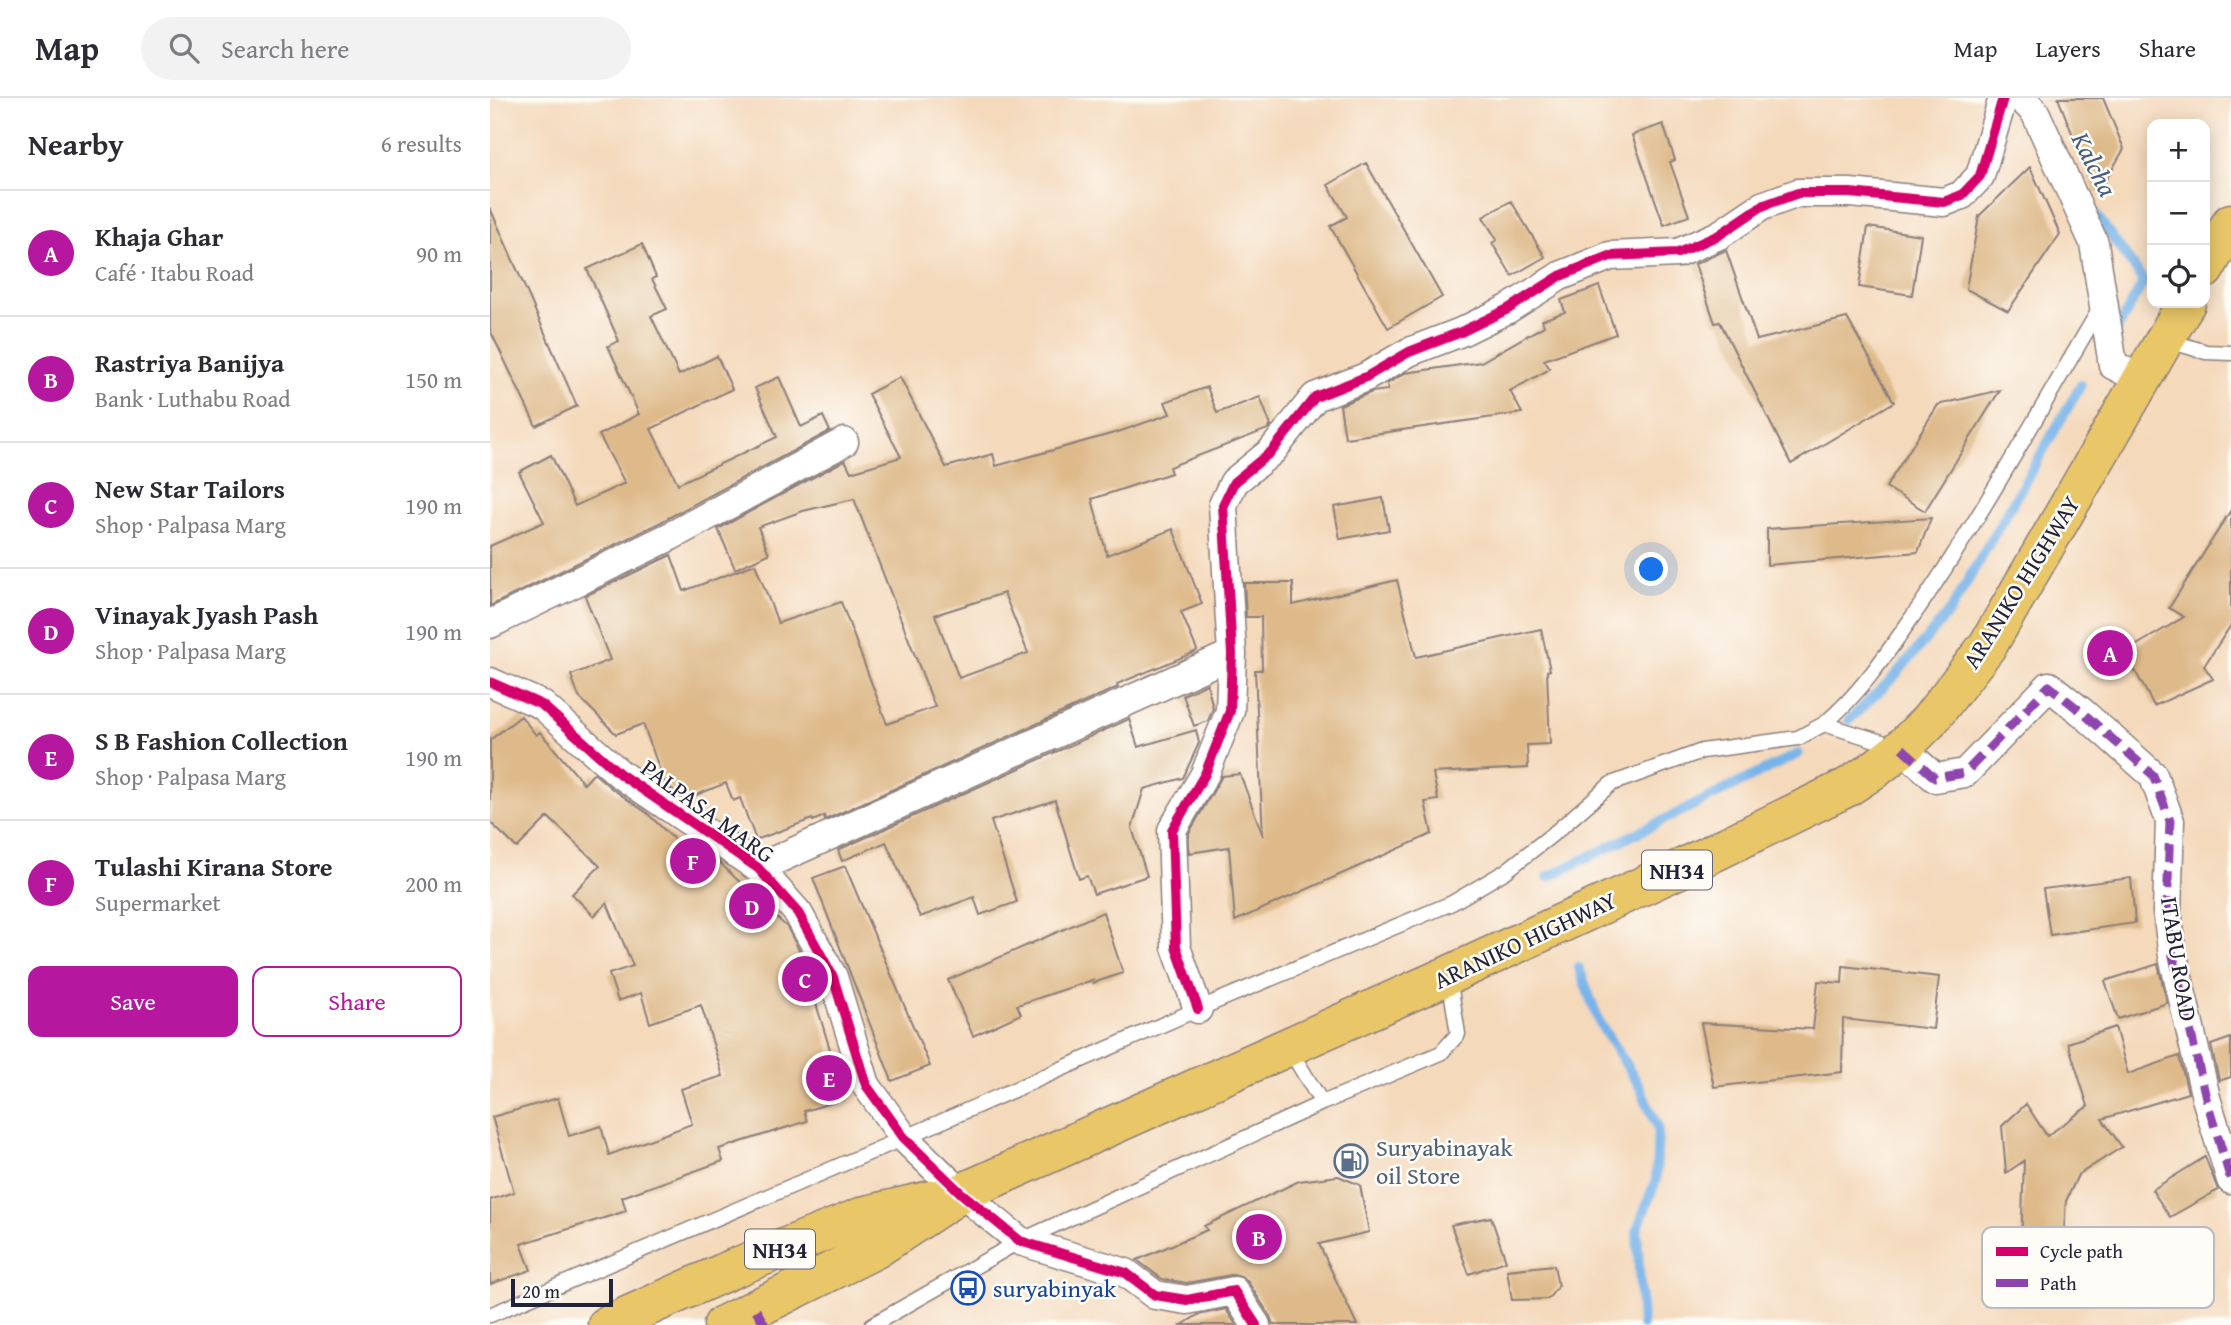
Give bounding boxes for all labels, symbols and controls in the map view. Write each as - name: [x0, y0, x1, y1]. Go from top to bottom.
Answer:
- search box: [141, 17, 631, 80]
- text: Map: [35, 24, 99, 72]
- icon: search: [165, 29, 203, 67]
- text: Search here: [221, 29, 349, 68]
- text: Map: [1954, 31, 1997, 66]
- text: Layers: [2035, 31, 2101, 66]
- text: Share: [2139, 31, 2196, 66]
- map controls: [2147, 119, 2210, 308]
- button: +: [2147, 119, 2210, 182]
- text: Nearby: [28, 122, 124, 166]
- water label: Kalcha: [2062, 124, 2128, 203]
- text: 6 results: [381, 127, 462, 160]
- button: −: [2147, 182, 2210, 245]
- text: Khaja Ghar: [95, 217, 223, 256]
- text: A: [44, 237, 58, 270]
- text: 90 m: [416, 237, 462, 270]
- button: locate: [2147, 245, 2210, 308]
- text: Café · Itabu Road: [95, 256, 254, 289]
- text: Rastriya Banijya: [95, 343, 284, 382]
- text: B: [44, 363, 58, 396]
- text: 150 m: [405, 363, 462, 396]
- text: Bank · Luthabu Road: [95, 382, 291, 415]
- text: New Star Tailors: [95, 469, 285, 508]
- text: C: [44, 489, 58, 522]
- text: 190 m: [405, 489, 462, 522]
- street label: ARANIKO HIGHWAY: [1954, 489, 2088, 675]
- text: Shop · Palpasa Marg: [95, 508, 286, 541]
- your location: [1634, 552, 1668, 586]
- text: Vinayak Jyash Pash: [95, 595, 318, 634]
- text: D: [44, 615, 58, 648]
- text: 190 m: [405, 615, 462, 648]
- pin: A: [2087, 627, 2133, 679]
- text: Shop · Palpasa Marg: [95, 634, 286, 667]
- text: S B Fashion Collection: [95, 721, 348, 760]
- text: E: [45, 741, 57, 774]
- text: 190 m: [405, 741, 462, 774]
- street label: PALPASA MARG: [634, 751, 782, 871]
- text: Shop · Palpasa Marg: [95, 760, 286, 793]
- pin: F: [670, 835, 716, 887]
- text: Tulashi Kirana Store: [95, 847, 333, 886]
- road number: NH34: [1642, 850, 1712, 890]
- text: F: [45, 867, 57, 900]
- text: 200 m: [405, 867, 462, 900]
- pin: D: [729, 880, 775, 932]
- street label: ARANIKO HIGHWAY: [1428, 882, 1622, 998]
- text: Supermarket: [95, 886, 221, 919]
- street label: ITABU ROAD: [2152, 894, 2206, 1024]
- pin: C: [782, 953, 828, 1005]
- button: Save: [28, 966, 238, 1037]
- button: Share: [252, 966, 462, 1037]
- pin: E: [806, 1052, 852, 1104]
- place label: Suryabinayak oil Store: [1376, 1130, 1513, 1193]
- fuel station icon: Suryabinayak oil Store: [1332, 1142, 1370, 1180]
- pin: B: [1236, 1211, 1282, 1263]
- legend: [1982, 1227, 2214, 1308]
- road number: NH34: [745, 1230, 815, 1268]
- text: Cycle path: [2040, 1237, 2123, 1265]
- bus stop icon: suryabinyak: [949, 1269, 987, 1307]
- text: Path: [2040, 1269, 2077, 1297]
- place label: suryabinyak: [993, 1271, 1117, 1306]
- scale bar: [511, 1276, 612, 1308]
- text: 20 m: [522, 1277, 560, 1305]

